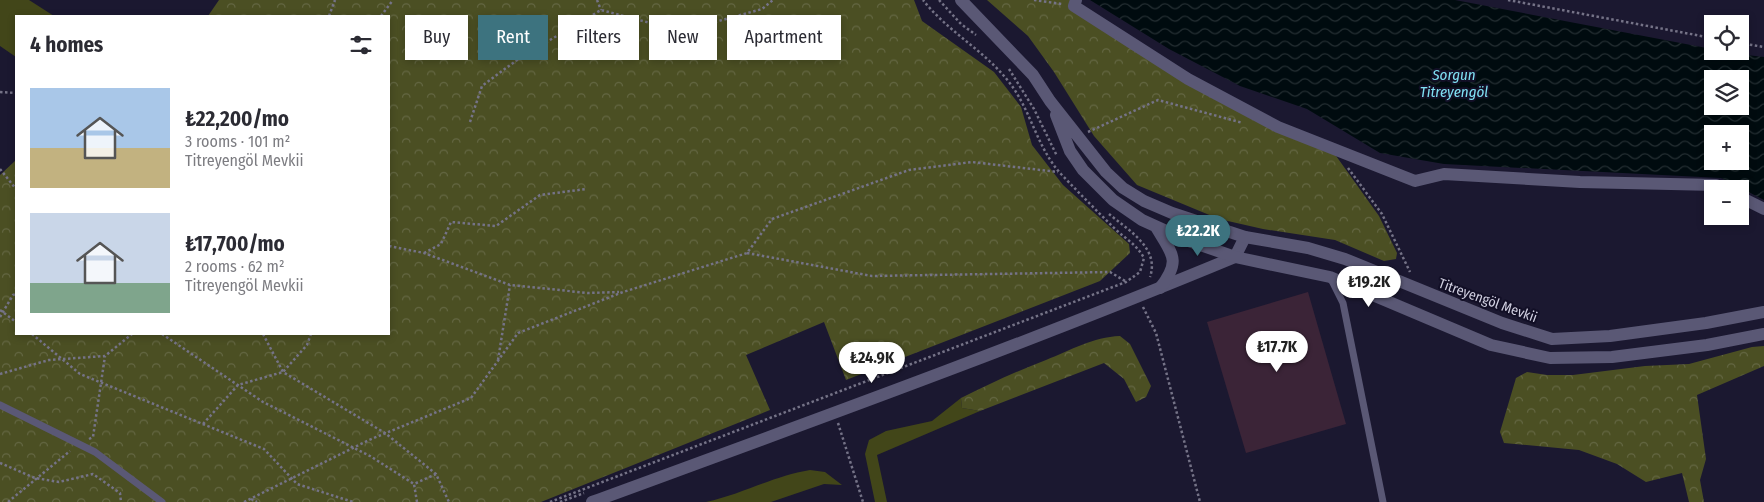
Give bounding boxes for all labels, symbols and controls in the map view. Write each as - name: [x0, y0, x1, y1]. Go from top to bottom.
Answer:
- chip: Buy: [405, 15, 468, 60]
- chip: Rent: [478, 15, 548, 60]
- chip: Filters: [558, 15, 639, 60]
- chip: New: [649, 15, 717, 60]
- chip: Apartment: [727, 15, 841, 60]
- map controls: [1704, 15, 1749, 225]
- button: locate: [1704, 15, 1749, 60]
- icon: filters: [347, 31, 375, 59]
- text: 4 homes: [30, 32, 103, 58]
- water label: Sorgun Titreyengöl: [1420, 66, 1488, 101]
- button: layers: [1704, 70, 1749, 115]
- text: ₺22,200/mo: [185, 106, 289, 132]
- icon: home: [70, 108, 130, 168]
- button: +: [1704, 125, 1749, 170]
- text: 3 rooms · 101 m²: [185, 132, 290, 151]
- text: Titreyengöl Mevkii: [185, 151, 304, 170]
- button: −: [1704, 180, 1749, 225]
- pin: ₺22.2K: [1157, 214, 1239, 257]
- text: ₺22.2K: [1176, 221, 1220, 240]
- text: ₺17,700/mo: [185, 231, 285, 257]
- icon: home: [70, 233, 130, 293]
- text: 2 rooms · 62 m²: [185, 257, 284, 276]
- pin: ₺19.2K: [1328, 266, 1410, 308]
- text: ₺19.2K: [1348, 272, 1390, 291]
- street label: Titreyengöl Mevkii: [1436, 275, 1539, 326]
- text: Titreyengöl Mevkii: [185, 276, 304, 295]
- pin: ₺17.7K: [1236, 330, 1318, 373]
- text: ₺17.7K: [1257, 337, 1297, 356]
- pin: ₺24.9K: [831, 342, 913, 384]
- text: ₺24.9K: [850, 348, 894, 367]

